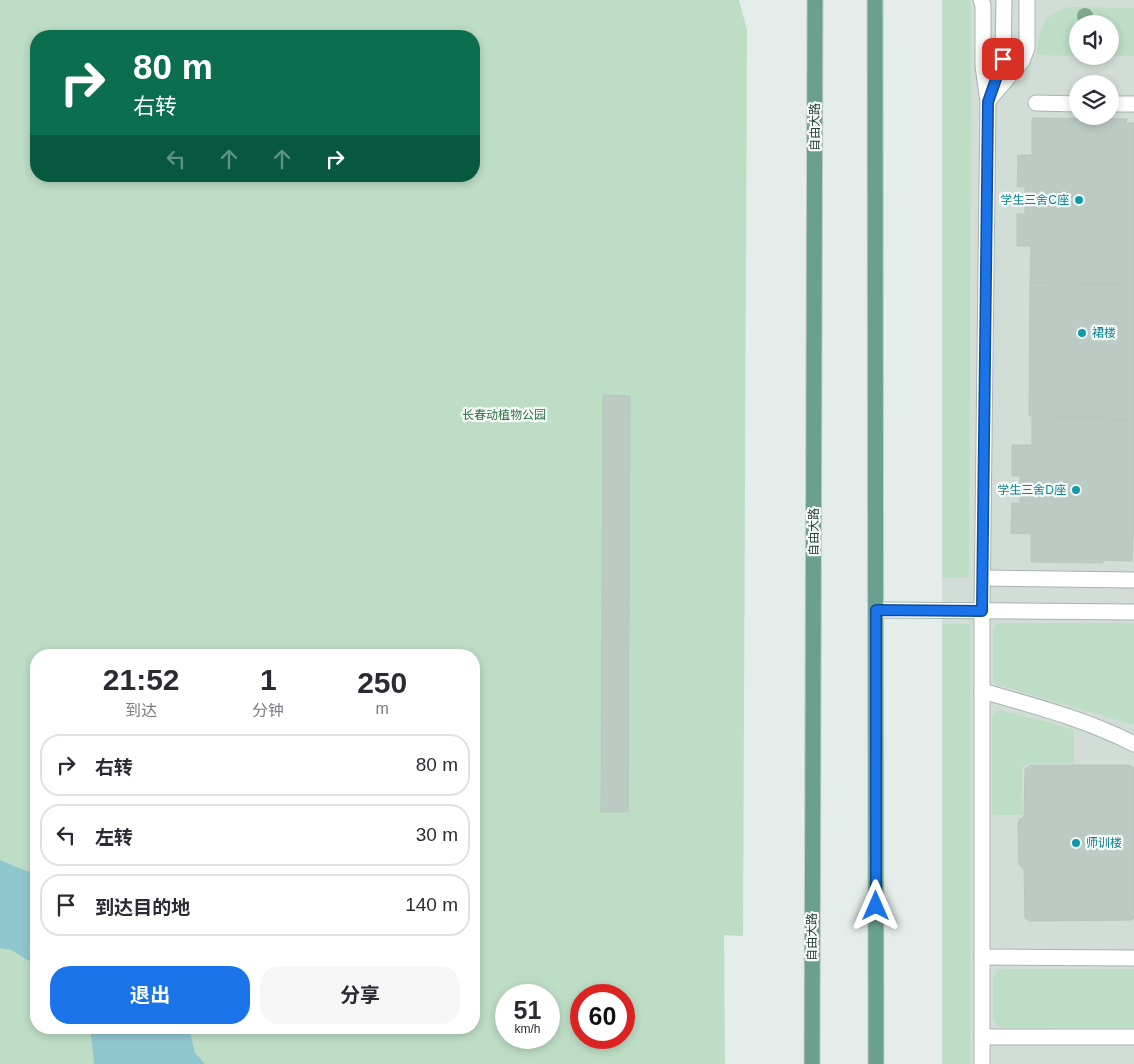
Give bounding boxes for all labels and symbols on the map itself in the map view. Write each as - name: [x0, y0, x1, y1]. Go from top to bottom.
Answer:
- pin: [982, 38, 1024, 80]
- street label: 自由大路: [808, 103, 822, 151]
- place label: 学生三舍C座: [1000, 193, 1069, 207]
- marker: 学生三舍C座: [1073, 194, 1085, 206]
- place label: 裙楼: [1092, 326, 1116, 340]
- marker: 裙楼: [1076, 327, 1088, 339]
- park label: 长春动植物公园: [462, 408, 546, 422]
- place label: 学生三舍D座: [997, 483, 1066, 497]
- marker: 学生三舍D座: [1070, 484, 1082, 496]
- street label: 自由大路: [807, 508, 821, 556]
- place label: 师训楼: [1086, 836, 1122, 850]
- marker: 师训楼: [1070, 837, 1082, 849]
- position arrow: [849, 879, 901, 931]
- street label: 自由大路: [805, 913, 819, 961]
- speed limit sign: 60: [570, 984, 635, 1049]

